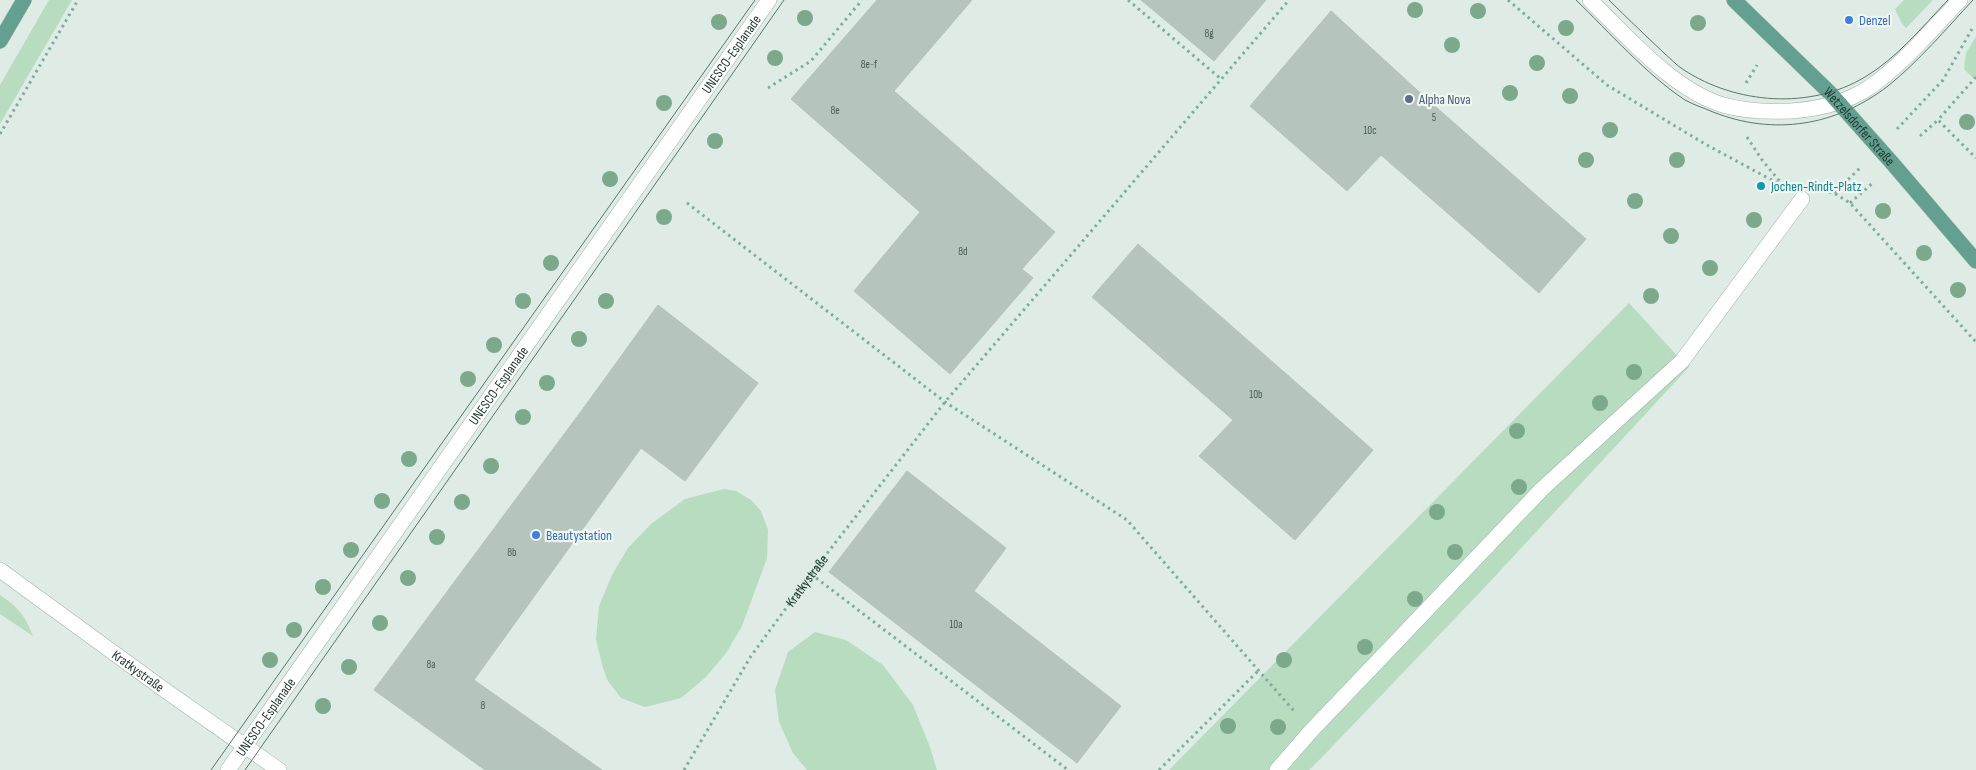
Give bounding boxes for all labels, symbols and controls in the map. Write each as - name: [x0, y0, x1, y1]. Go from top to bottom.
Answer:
- street label: UNESCO-Esplanade: [698, 11, 764, 97]
- place label: Denzel: [1859, 12, 1891, 29]
- marker: Denzel: [1843, 14, 1855, 26]
- house number: 8g: [1204, 27, 1214, 40]
- house number: 8e-f: [861, 58, 878, 71]
- street label: Wetzelsdorfer Straße: [1820, 83, 1899, 169]
- place label: Alpha Nova: [1418, 91, 1471, 108]
- marker: Alpha Nova: [1403, 93, 1415, 105]
- house number: 8e: [830, 104, 840, 117]
- house number: 5: [1432, 111, 1436, 124]
- house number: 10c: [1363, 124, 1377, 137]
- place label: Jochen-Rindt-Platz: [1770, 178, 1862, 195]
- marker: Jochen-Rindt-Platz: [1755, 180, 1767, 192]
- house number: 8d: [958, 245, 968, 258]
- street label: UNESCO-Esplanade: [465, 343, 532, 428]
- house number: 10b: [1249, 388, 1263, 401]
- place label: Beautystation: [546, 527, 612, 544]
- marker: Beautystation: [530, 529, 542, 541]
- house number: 8b: [507, 546, 517, 559]
- street label: Kratkystraße: [782, 551, 831, 610]
- house number: 10a: [950, 618, 963, 631]
- street label: Kratkystraße: [109, 646, 168, 695]
- house number: 8a: [426, 658, 436, 671]
- street label: UNESCO-Esplanade: [232, 674, 299, 759]
- house number: 8: [481, 699, 486, 712]

